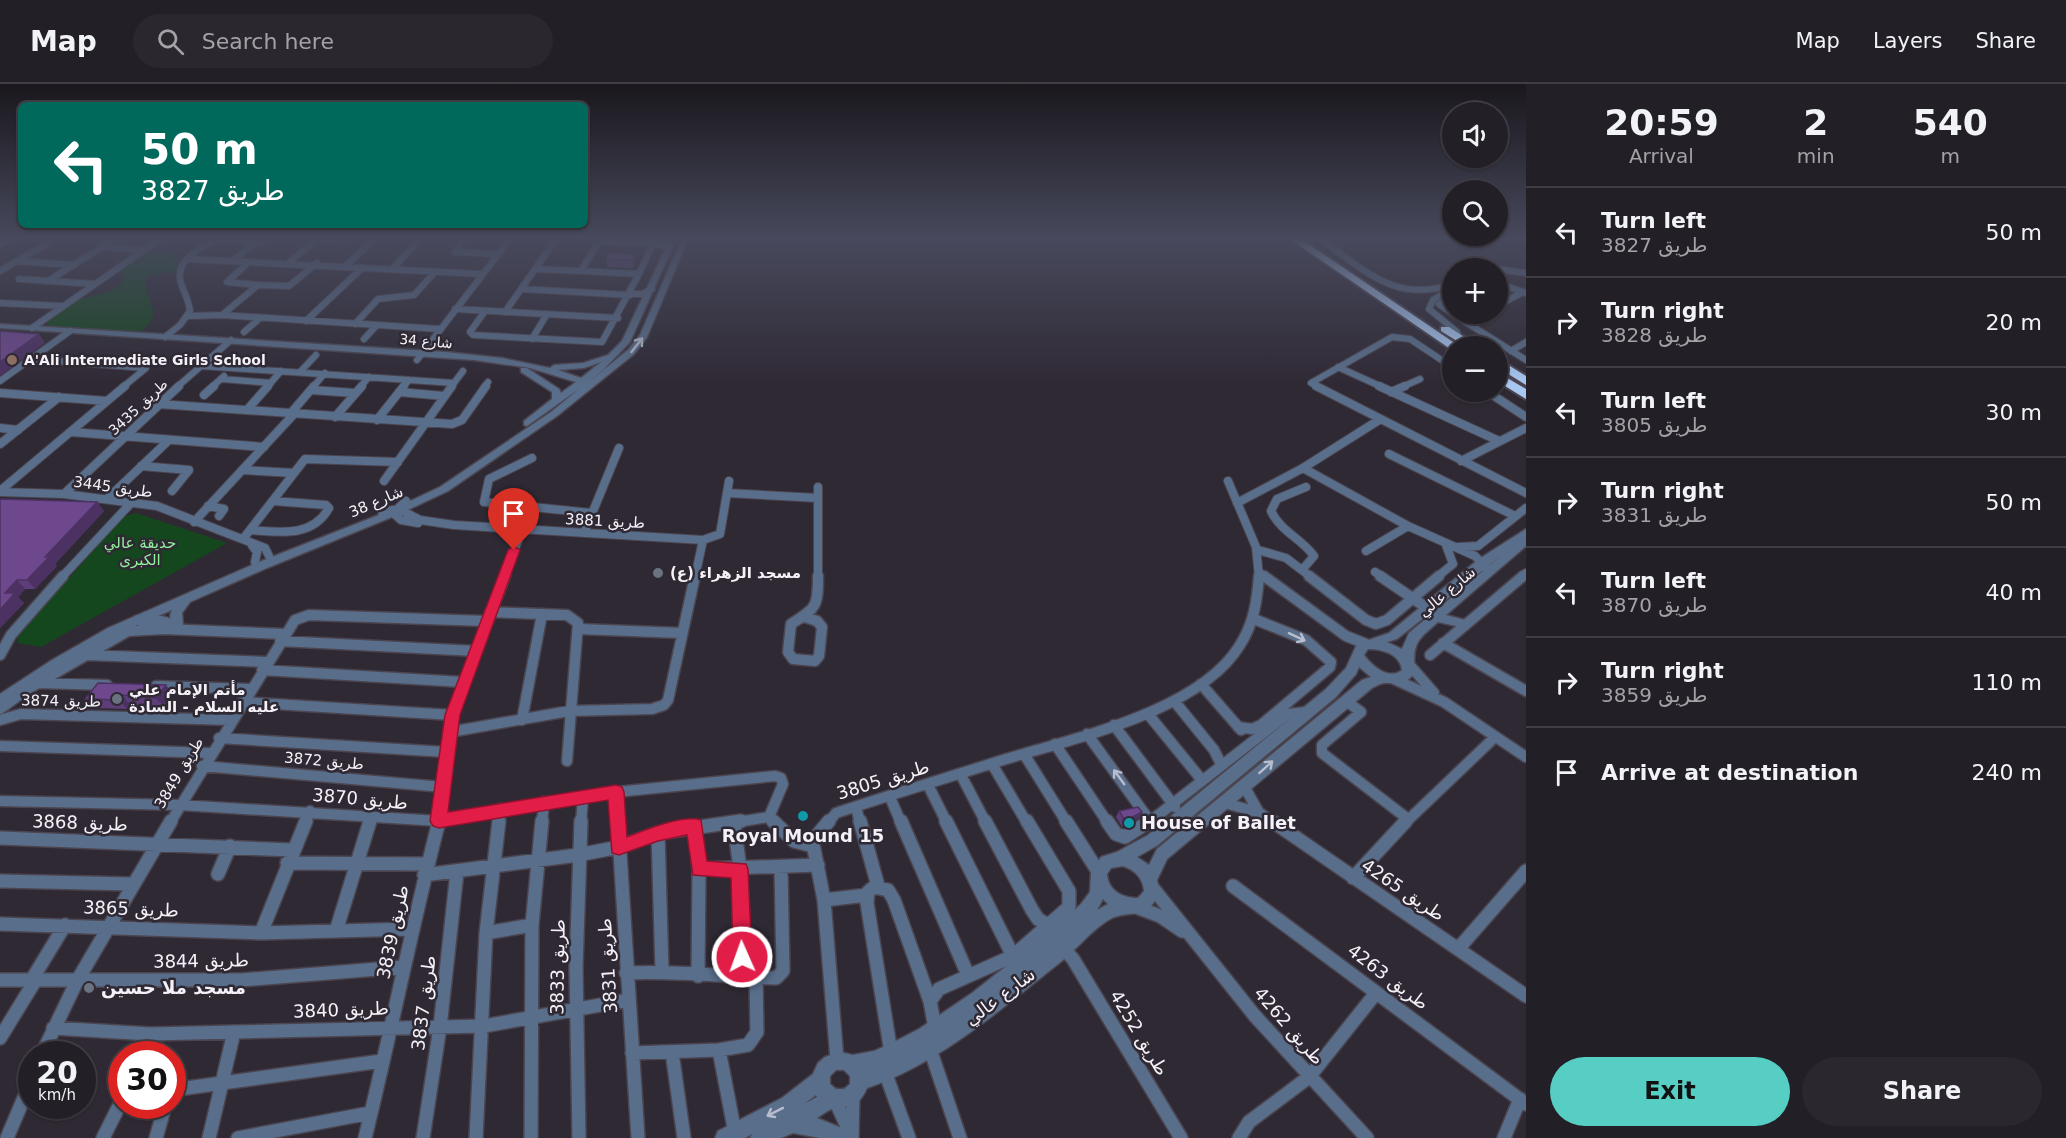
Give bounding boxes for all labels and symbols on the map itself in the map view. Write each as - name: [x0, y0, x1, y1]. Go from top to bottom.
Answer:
- street label: شارع 34: [399, 331, 453, 352]
- one-way arrow: [630, 337, 643, 353]
- place label: A'Ali Intermediate Girls School: [24, 352, 266, 368]
- marker: A'Ali Intermediate Girls School: [5, 353, 19, 367]
- street label: طريق 3435: [105, 376, 171, 439]
- street label: طريق 3445: [72, 473, 154, 501]
- street label: شارع 38: [346, 483, 406, 521]
- pin: [488, 488, 539, 550]
- street label: طريق 3881: [565, 510, 645, 532]
- park label: حديقة عالي الكبرى: [104, 534, 176, 569]
- street label: شارع عالي: [1415, 563, 1480, 622]
- place label: مسجد الزهراء (ع): [670, 564, 801, 582]
- marker: مسجد الزهراء (ع): [651, 566, 665, 580]
- one-way arrow: [1288, 632, 1306, 644]
- place label: مأتم الإمام علي عليه السلام - السادة: [129, 680, 279, 716]
- street label: طريق 3874: [21, 691, 101, 711]
- marker: مأتم الإمام علي عليه السلام - السادة: [110, 692, 124, 706]
- street label: طريق 3849: [151, 734, 207, 812]
- street label: طريق 3872: [283, 749, 365, 773]
- street label: طريق 3805: [834, 755, 932, 805]
- one-way arrow: [1258, 760, 1273, 774]
- one-way arrow: [1113, 770, 1125, 786]
- street label: طريق 3870: [311, 784, 409, 814]
- marker: Royal Mound 15: [796, 809, 810, 823]
- street label: طريق 3868: [32, 810, 128, 836]
- place label: House of Ballet: [1141, 812, 1296, 833]
- marker: House of Ballet: [1122, 816, 1136, 830]
- place label: Royal Mound 15: [722, 825, 884, 846]
- street label: طريق 4265: [1357, 854, 1449, 926]
- street label: طريق 3839: [372, 883, 414, 981]
- street label: طريق 3865: [83, 896, 179, 922]
- street label: طريق 3831: [594, 917, 622, 1015]
- street label: طريق 3833: [546, 919, 570, 1015]
- position arrow: [710, 925, 774, 989]
- street label: طريق 4263: [1343, 939, 1433, 1015]
- street label: طريق 3844: [153, 949, 249, 973]
- street label: طريق 3837: [407, 954, 441, 1052]
- street label: شارع عالي: [960, 963, 1040, 1031]
- place label: مسجد ملا حسين: [101, 977, 246, 999]
- marker: مسجد ملا حسين: [82, 981, 96, 995]
- street label: طريق 4262: [1249, 983, 1329, 1069]
- street label: طريق 4252: [1105, 986, 1173, 1080]
- street label: طريق 3840: [293, 997, 389, 1023]
- speed limit sign: 30: [108, 1041, 186, 1119]
- one-way arrow: [767, 1107, 785, 1118]

